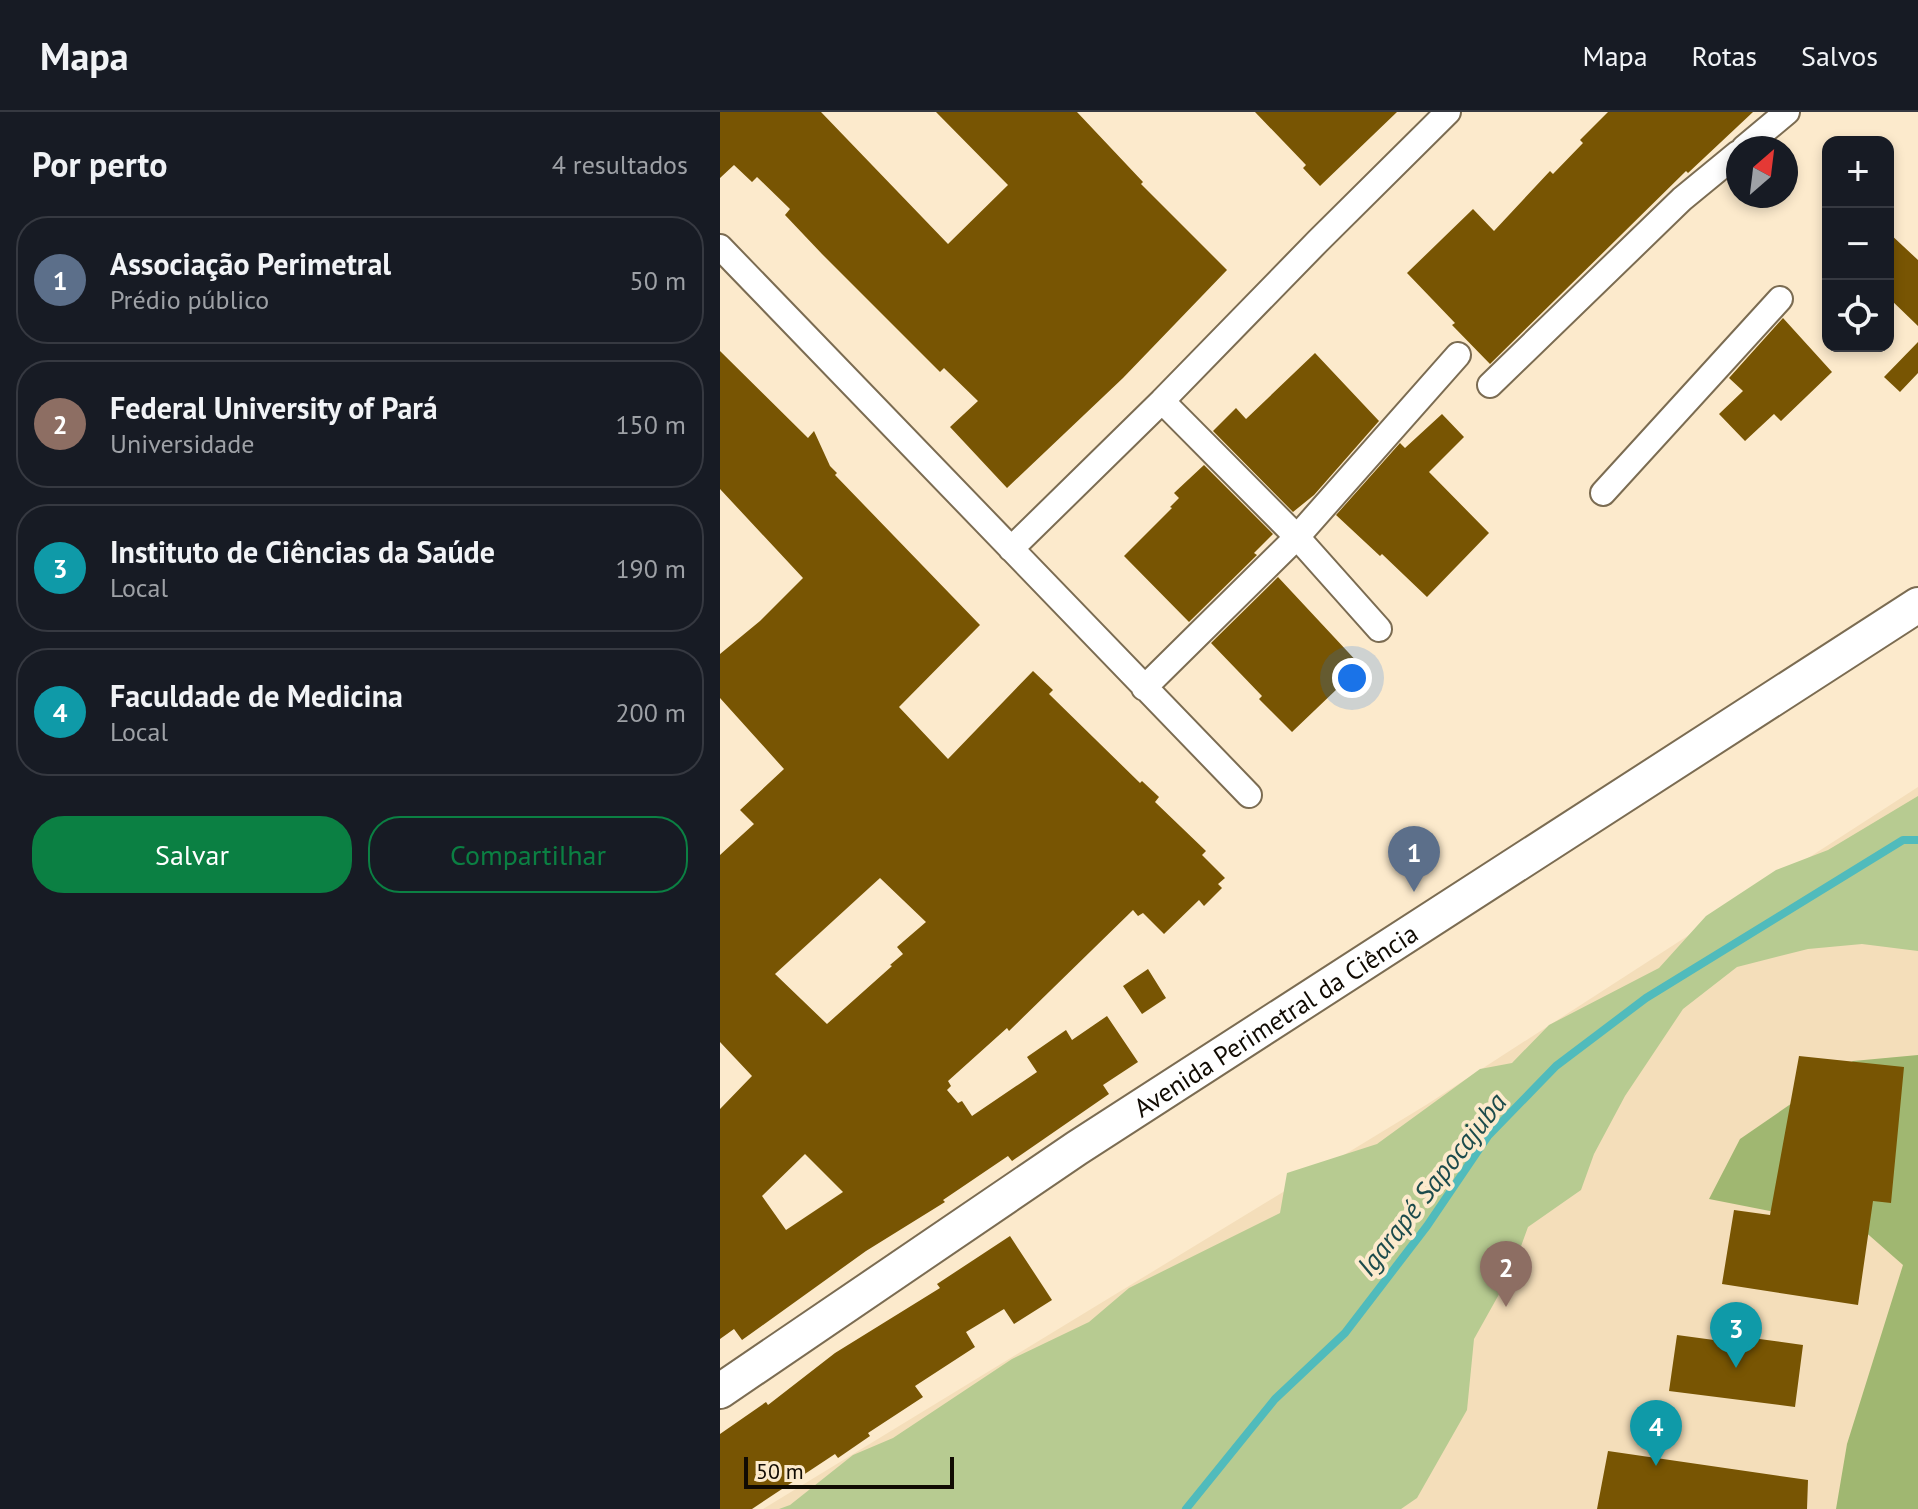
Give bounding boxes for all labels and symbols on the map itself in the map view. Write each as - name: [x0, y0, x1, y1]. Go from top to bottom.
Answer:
- north arrow: [1726, 136, 1798, 208]
- your location: [1332, 658, 1372, 698]
- pin: 1: [1388, 826, 1440, 892]
- street label: Avenida Perimetral da Ciência: [1127, 916, 1424, 1124]
- water label: Igarapé Sapocajuba: [1348, 1084, 1514, 1283]
- pin: 2: [1480, 1241, 1532, 1307]
- pin: 3: [1710, 1302, 1762, 1368]
- pin: 4: [1630, 1400, 1682, 1466]
- scale bar: [744, 1453, 954, 1489]

